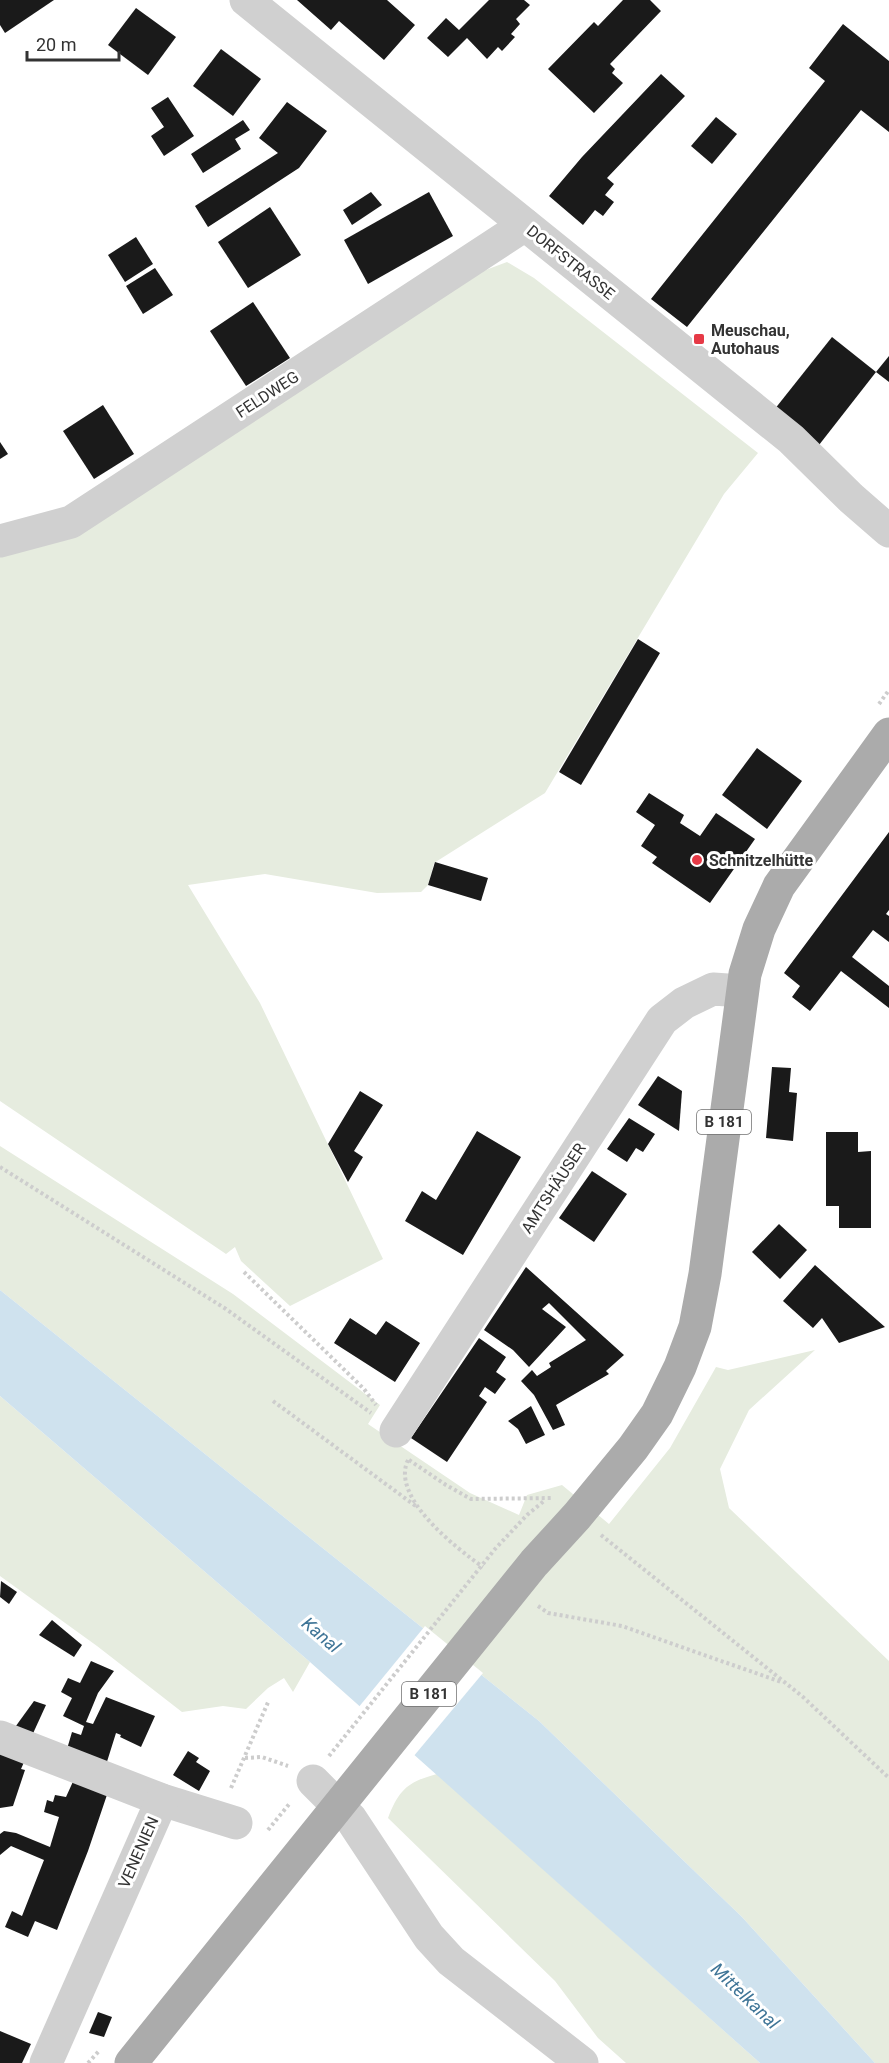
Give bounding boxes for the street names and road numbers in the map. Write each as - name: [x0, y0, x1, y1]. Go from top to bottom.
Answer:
- street label: DORFSTRASSE: [523, 221, 618, 304]
- street label: FELDWEG: [232, 367, 302, 422]
- road number: B 181: [697, 1110, 751, 1134]
- street label: AMTSHÄUSER: [517, 1139, 590, 1237]
- road number: B 181: [402, 1682, 456, 1706]
- street label: VENENIEN: [114, 1814, 163, 1891]

